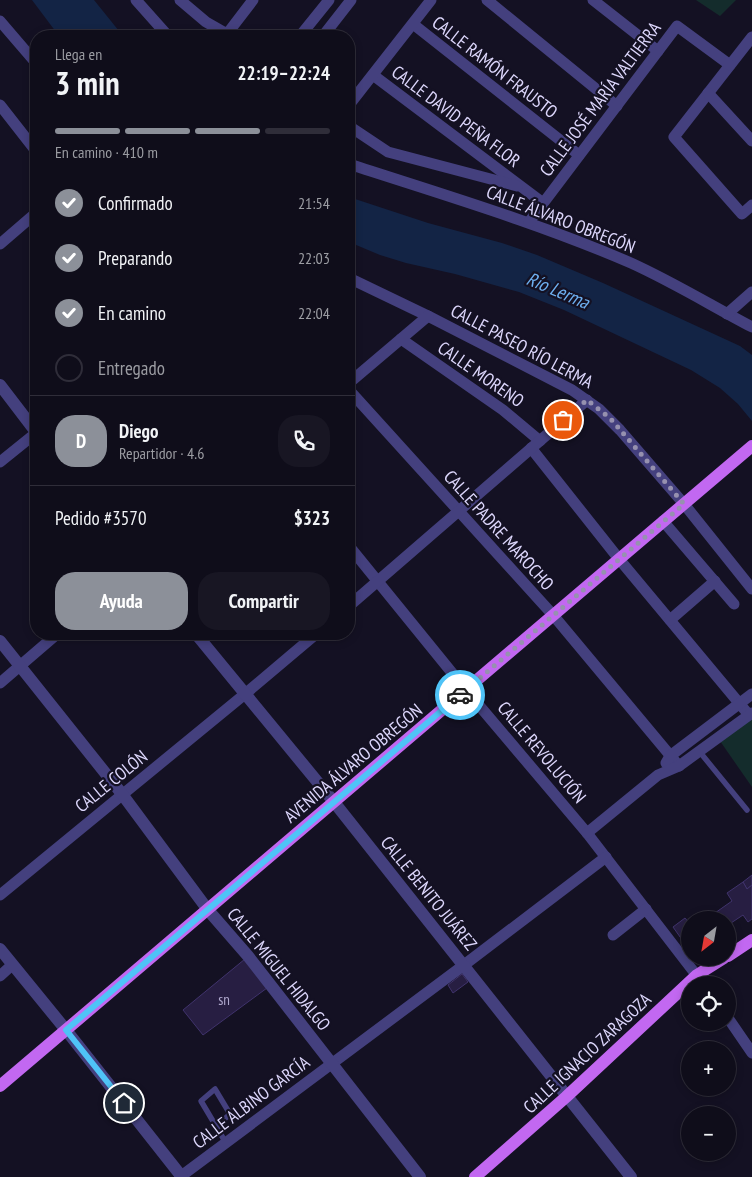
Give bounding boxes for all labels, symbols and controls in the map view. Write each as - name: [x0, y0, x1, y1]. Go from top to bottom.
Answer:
- street label: CALLE RAMÓN FRAUSTO: [428, 11, 562, 123]
- street label: CALLE JOSÉ MARÍA VALTIERRA: [534, 17, 666, 181]
- text: Llega en: [55, 44, 102, 64]
- street label: CALLE DAVID PEÑA FLOR: [387, 60, 525, 172]
- text: 22:19–22:24: [237, 61, 330, 85]
- text: 3 min: [55, 62, 120, 104]
- text: En camino · 410 m: [55, 142, 158, 162]
- street label: CALLE ÁLVARO OBREGÓN: [483, 180, 639, 258]
- icon: check: [55, 189, 83, 217]
- text: Confirmado: [98, 191, 173, 215]
- text: 21:54: [298, 193, 330, 213]
- icon: check: [55, 244, 83, 272]
- text: Preparando: [98, 246, 173, 270]
- text: 22:03: [298, 248, 330, 268]
- water label: Río Lerma: [523, 266, 594, 314]
- icon: check: [55, 299, 83, 327]
- street label: CALLE PASEO RÍO LERMA: [447, 299, 598, 393]
- text: En camino: [98, 301, 166, 325]
- text: 22:04: [298, 303, 330, 323]
- street label: CALLE MORENO: [433, 336, 529, 412]
- text: Entregado: [98, 356, 165, 380]
- pin: [542, 399, 584, 441]
- icon: bag: [549, 406, 577, 434]
- button: phone: [278, 415, 330, 467]
- text: Diego: [119, 419, 158, 443]
- text: D: [76, 429, 86, 453]
- text: Repartidor · 4.6: [119, 443, 204, 463]
- street label: CALLE PADRE MAROCHO: [439, 465, 559, 595]
- text: Pedido #3570: [55, 506, 146, 530]
- text: $323: [294, 506, 330, 530]
- button: Ayuda: [55, 572, 188, 630]
- button: Compartir: [198, 572, 330, 630]
- courier: [435, 670, 485, 720]
- icon: car: [446, 681, 474, 709]
- street label: CALLE REVOLUCIÓN: [493, 696, 591, 808]
- street label: AVENIDA ÁLVARO OBREGÓN: [279, 698, 427, 828]
- street label: CALLE COLÓN: [70, 745, 152, 817]
- street label: CALLE BENITO JUÁREZ: [376, 831, 482, 955]
- street label: CALLE MIGUEL HIDALGO: [222, 903, 336, 1035]
- north arrow: [681, 911, 736, 966]
- map controls: [681, 911, 736, 1161]
- button: locate: [681, 976, 736, 1031]
- street label: CALLE IGNACIO ZARAGOZA: [518, 987, 656, 1118]
- house number: sn: [218, 990, 230, 1009]
- button: +: [681, 1041, 736, 1096]
- street label: CALLE ALBINO GARCÍA: [188, 1050, 315, 1154]
- pin: [103, 1082, 145, 1124]
- icon: home: [110, 1089, 138, 1117]
- button: −: [681, 1106, 736, 1161]

